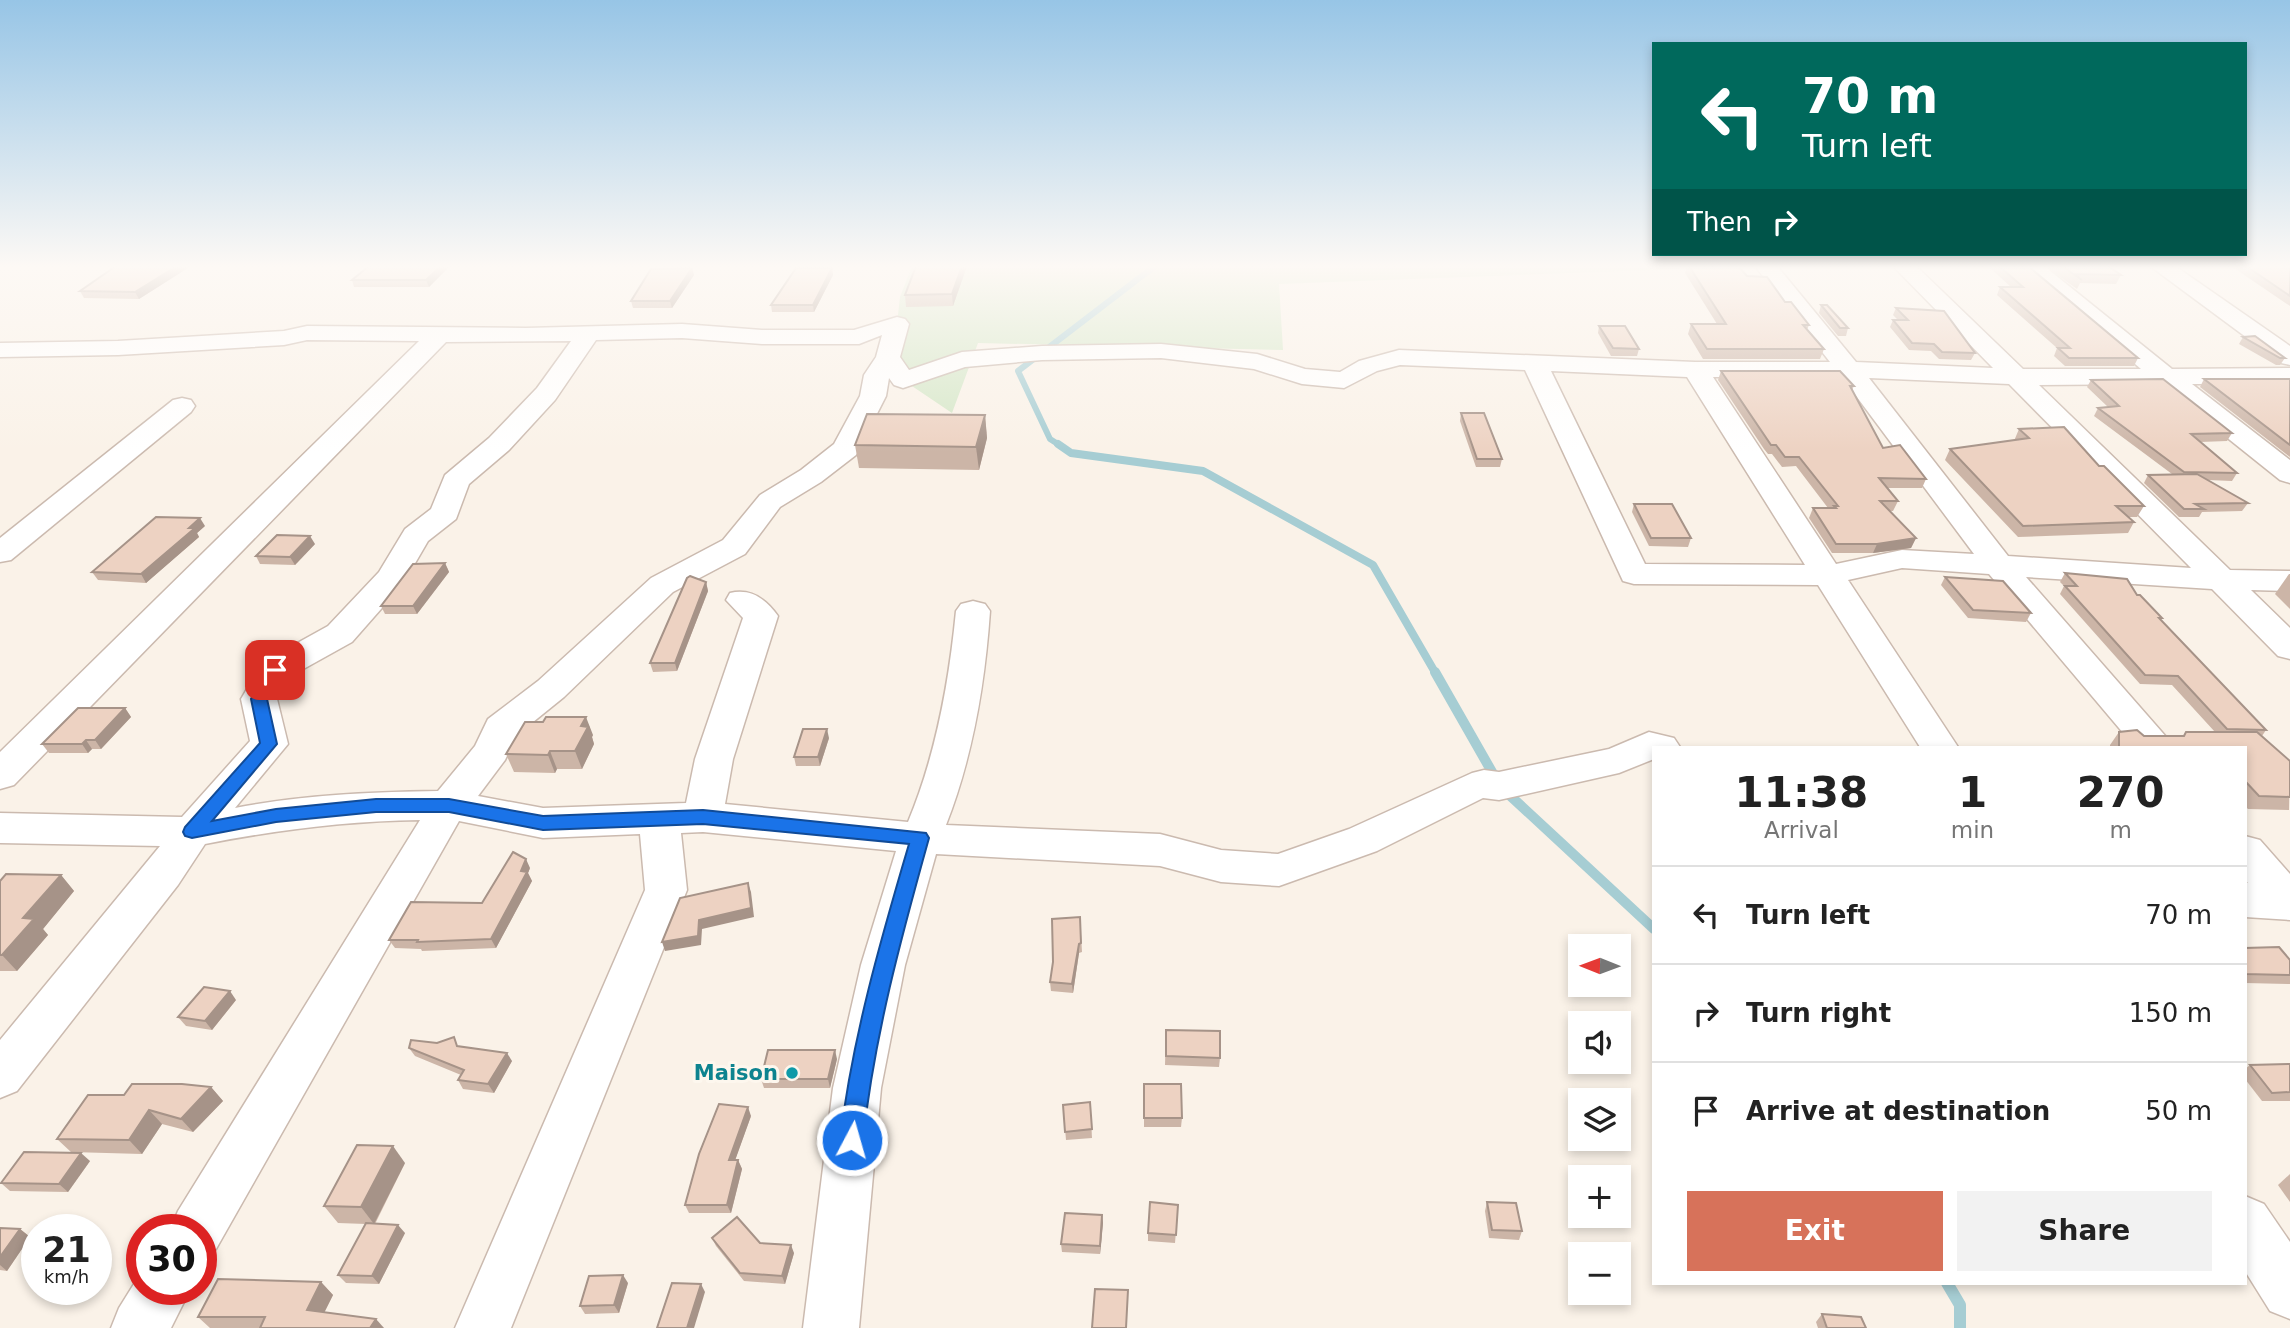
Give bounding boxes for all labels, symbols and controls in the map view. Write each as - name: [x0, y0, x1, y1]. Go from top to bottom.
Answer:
- text: 70 m: [1802, 68, 1938, 125]
- icon: left: [1687, 70, 1778, 161]
- text: Turn left: [1802, 127, 1932, 165]
- icon: right: [1766, 203, 1804, 241]
- text: Then: [1687, 207, 1752, 237]
- pin: [245, 640, 305, 700]
- icon: arrive: [256, 651, 294, 689]
- text: 11:38: [1735, 768, 1868, 817]
- text: 1: [1958, 768, 1987, 817]
- text: 270: [2077, 768, 2164, 817]
- text: Arrival: [1764, 817, 1839, 843]
- text: min: [1951, 817, 1994, 843]
- text: m: [2109, 817, 2132, 843]
- icon: left: [1687, 896, 1725, 934]
- text: Turn left: [1746, 900, 1870, 930]
- text: 70 m: [2145, 900, 2212, 930]
- north arrow: [1568, 934, 1631, 998]
- map controls: [1568, 934, 1631, 1305]
- icon: right: [1687, 994, 1725, 1032]
- text: Turn right: [1746, 998, 1891, 1028]
- text: 150 m: [2129, 998, 2212, 1028]
- button: sound: [1568, 1011, 1631, 1074]
- place label: Maison: [694, 1061, 778, 1085]
- marker: Maison: [784, 1065, 800, 1081]
- button: layers: [1568, 1088, 1631, 1151]
- icon: arrive: [1687, 1092, 1725, 1130]
- text: Arrive at destination: [1746, 1096, 2050, 1126]
- text: 50 m: [2145, 1096, 2212, 1126]
- position arrow: [815, 1103, 889, 1177]
- button: +: [1568, 1165, 1631, 1228]
- button: Exit: [1687, 1191, 1943, 1271]
- button: Share: [1957, 1191, 2212, 1271]
- speed limit sign: 30: [126, 1214, 217, 1305]
- text: 21: [42, 1230, 91, 1270]
- button: −: [1568, 1242, 1631, 1305]
- text: km/h: [44, 1266, 89, 1287]

